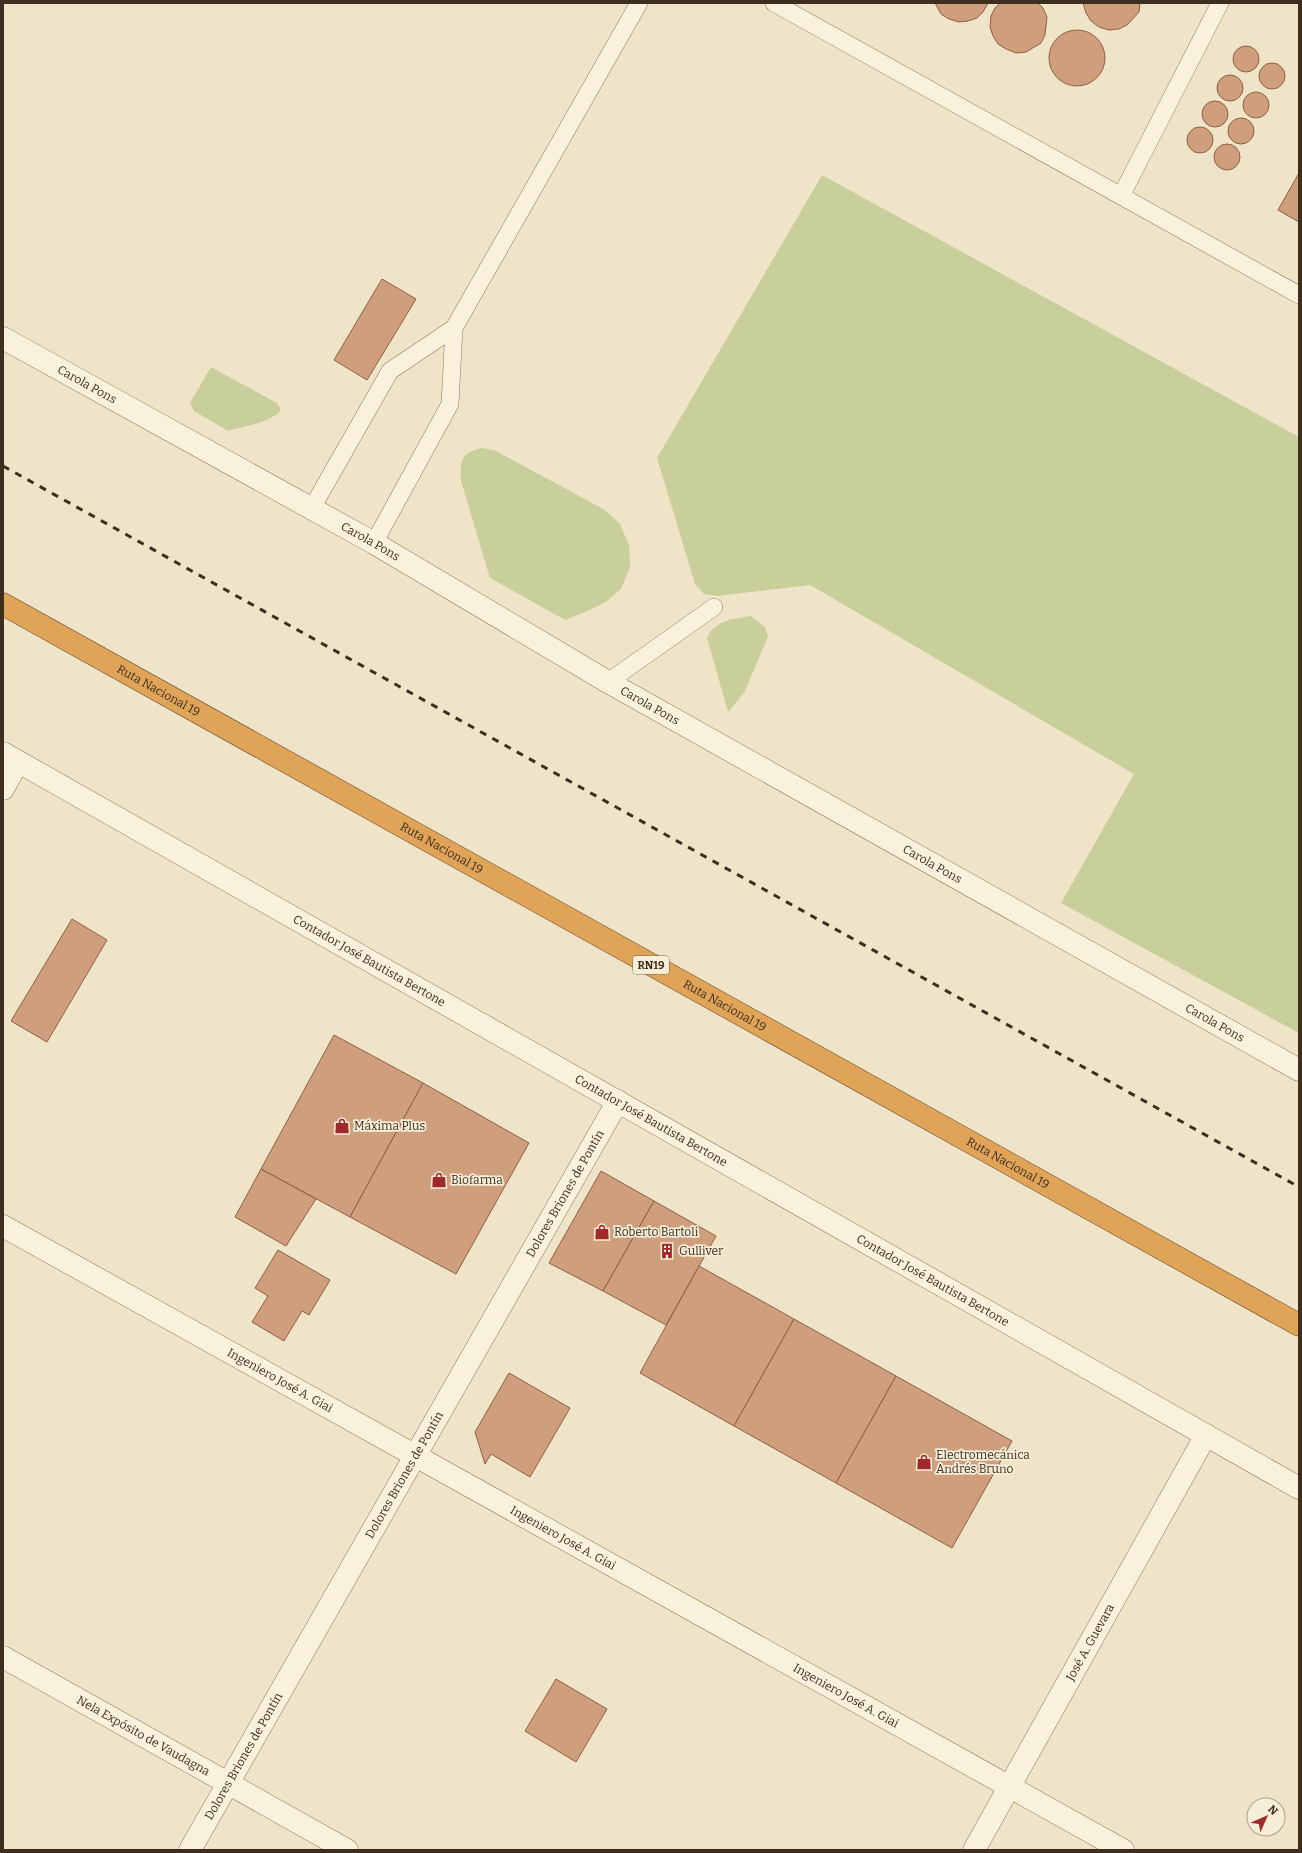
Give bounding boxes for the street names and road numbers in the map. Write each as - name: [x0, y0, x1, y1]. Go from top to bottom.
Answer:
- street label: Carola Pons: [55, 362, 119, 407]
- street label: Carola Pons: [339, 519, 403, 564]
- street label: Ruta Nacional 19: [115, 662, 202, 719]
- street label: Carola Pons: [618, 683, 682, 728]
- street label: Ruta Nacional 19: [398, 819, 486, 877]
- street label: Carola Pons: [900, 842, 965, 886]
- street label: Contador José Bautista Bertone: [290, 912, 448, 1009]
- road number: RN19: [633, 956, 669, 974]
- street label: Ruta Nacional 19: [681, 977, 769, 1034]
- street label: Carola Pons: [1183, 1001, 1247, 1045]
- street label: Contador José Bautista Bertone: [572, 1072, 730, 1169]
- street label: Dolores Briones de Pontín: [523, 1127, 607, 1260]
- street label: Ruta Nacional 19: [964, 1134, 1052, 1192]
- street label: Contador José Bautista Bertone: [854, 1232, 1012, 1329]
- street label: Ingeniero José A. Giai: [225, 1345, 336, 1415]
- street label: Dolores Briones de Pontín: [362, 1408, 446, 1541]
- street label: Ingeniero José A. Giai: [508, 1503, 619, 1573]
- street label: José A. Guevara: [1063, 1601, 1117, 1684]
- street label: Ingeniero José A. Giai: [791, 1661, 902, 1731]
- street label: Dolores Briones de Pontín: [202, 1690, 286, 1822]
- street label: Nela Expósito de Vaudagna: [74, 1693, 213, 1779]

